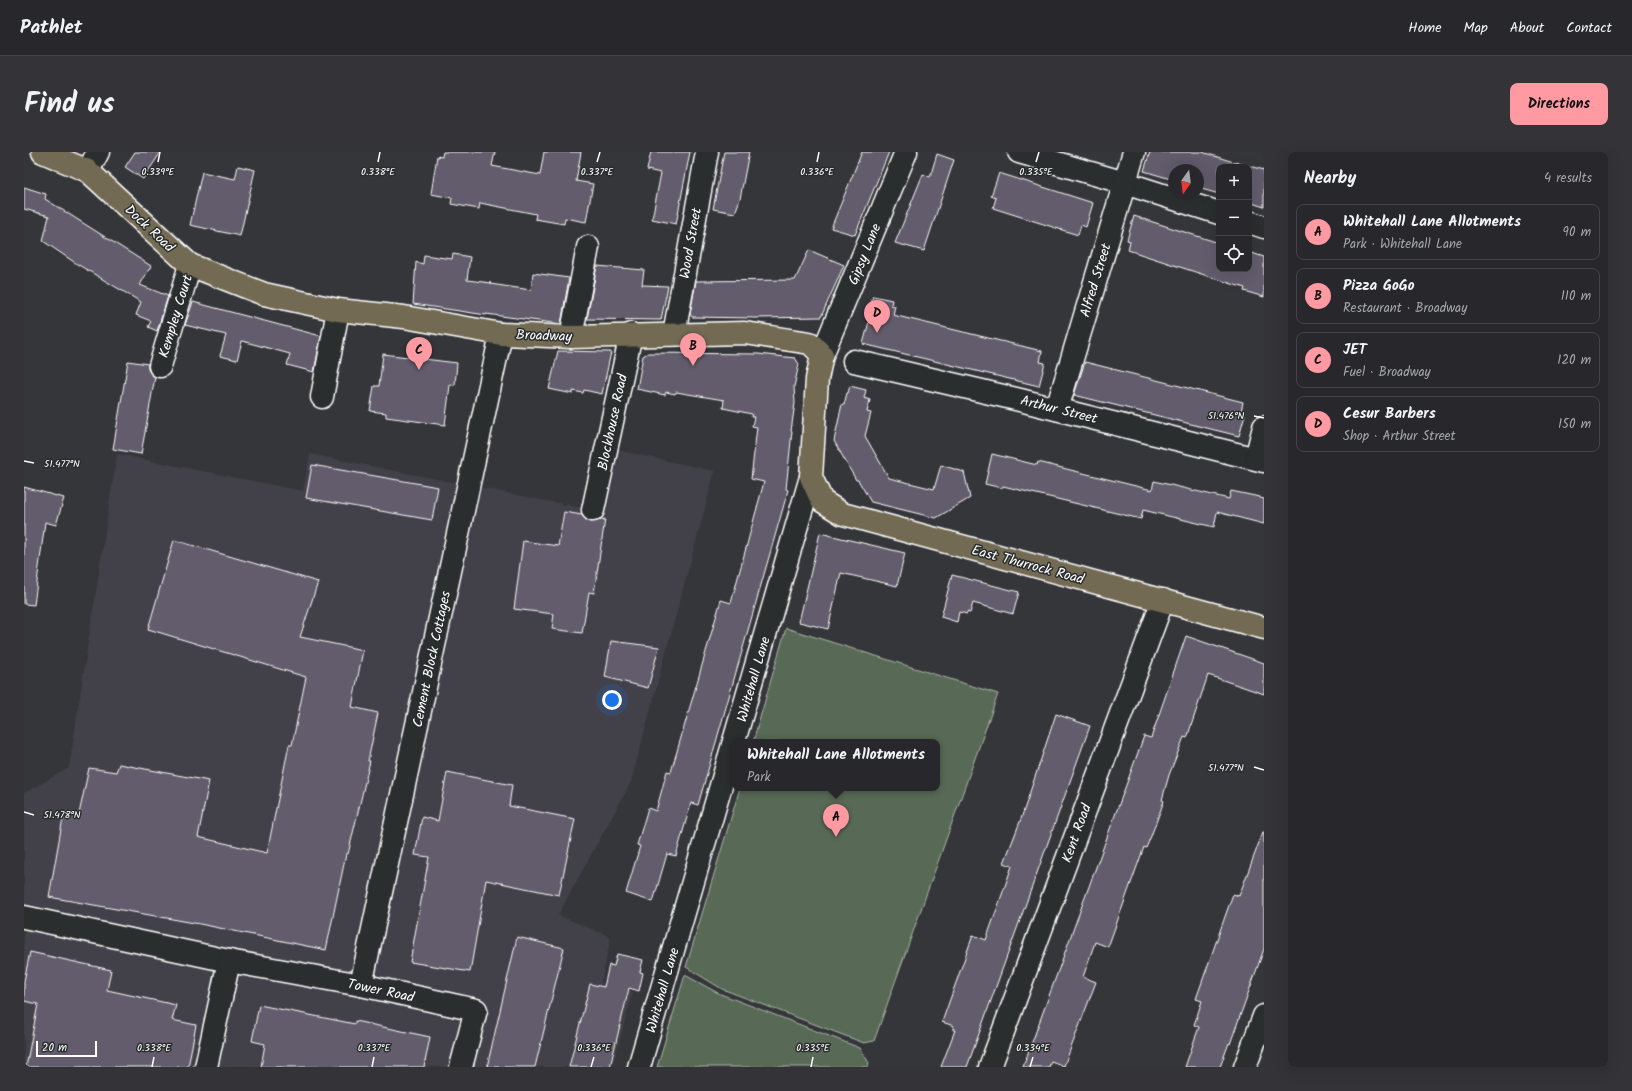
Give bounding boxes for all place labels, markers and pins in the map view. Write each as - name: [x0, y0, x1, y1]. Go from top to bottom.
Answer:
- pin: D: [864, 300, 890, 333]
- pin: B: [680, 333, 706, 366]
- pin: C: [406, 337, 432, 370]
- pin: A: [823, 804, 849, 837]

